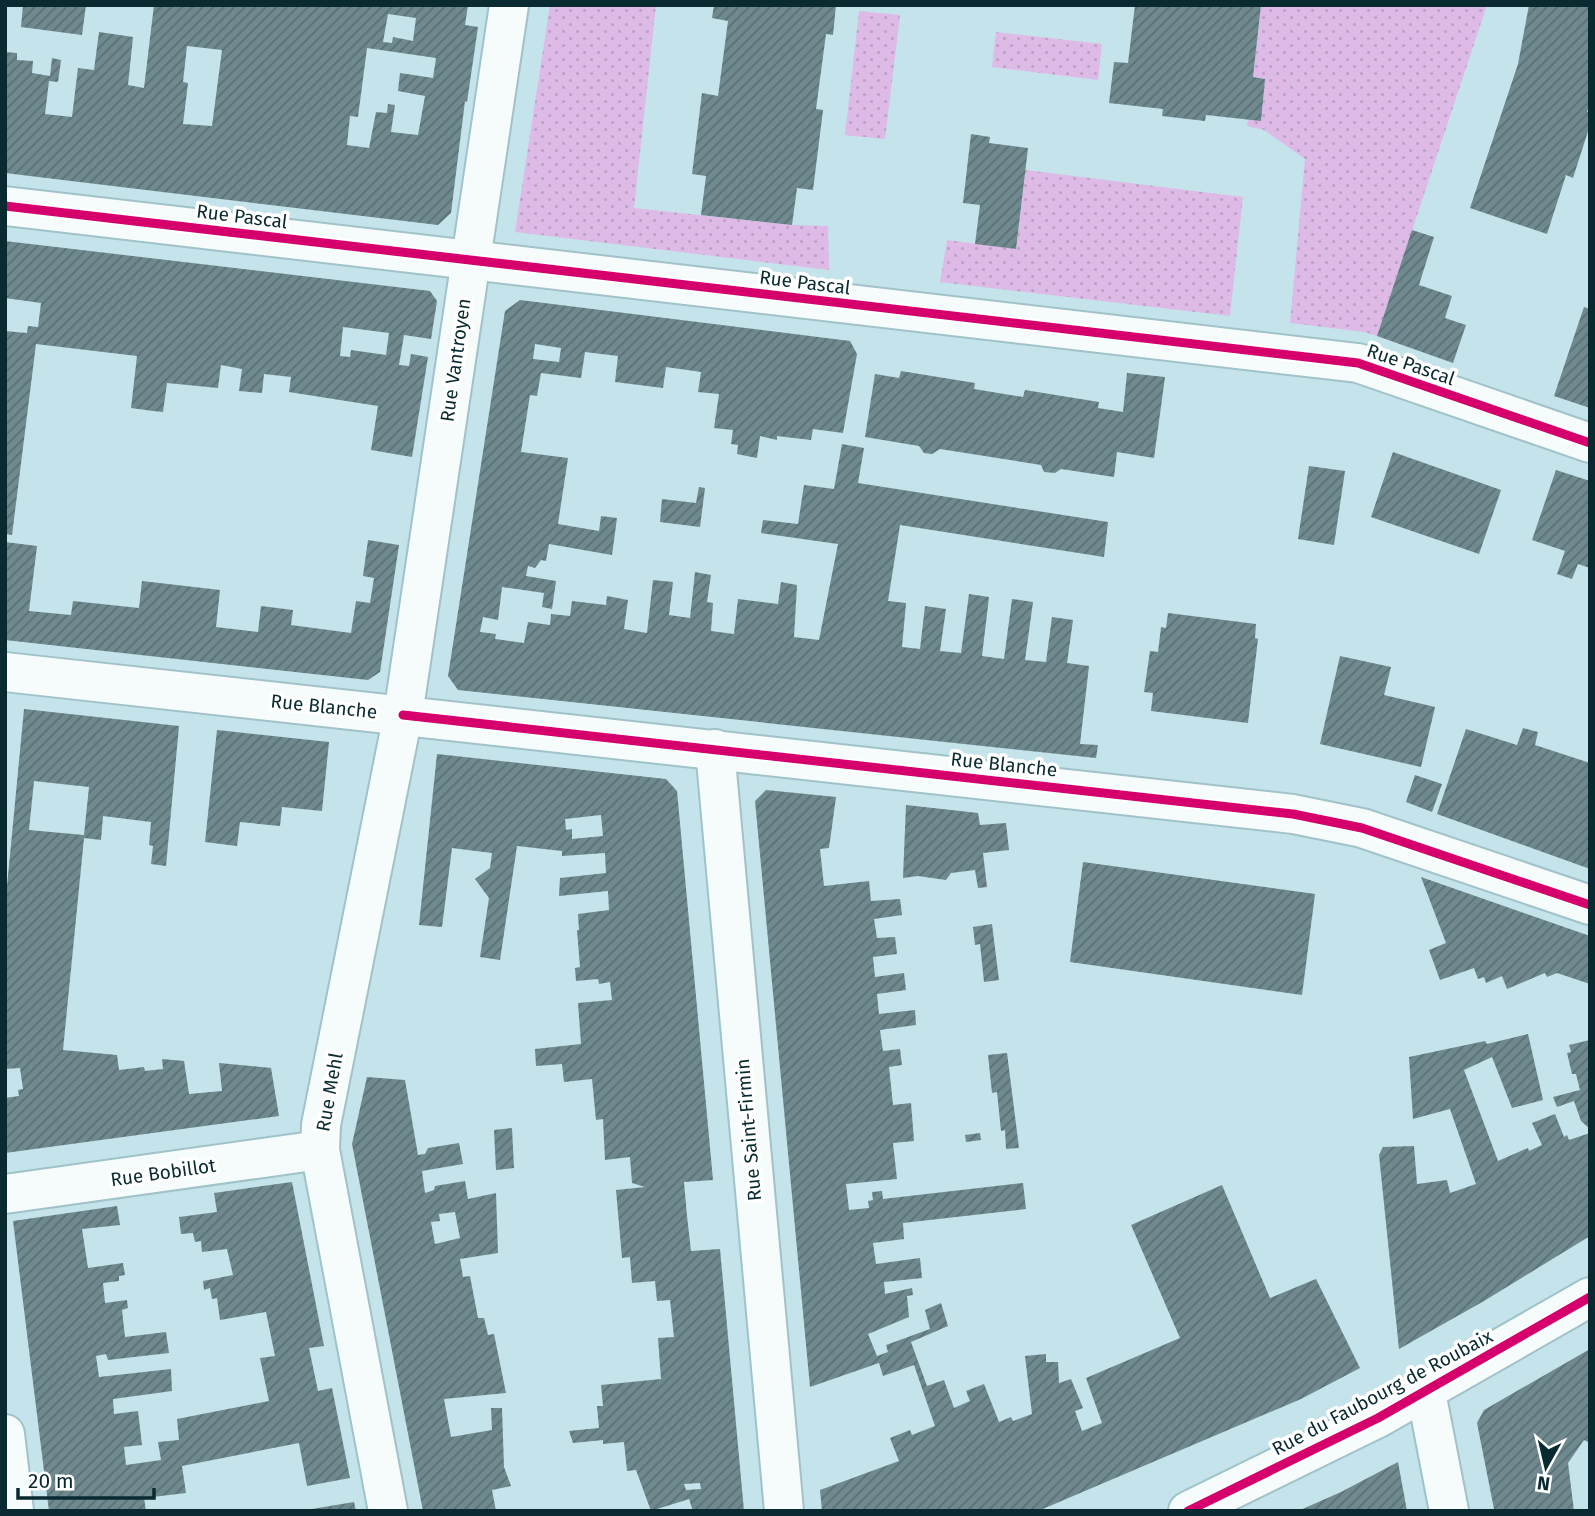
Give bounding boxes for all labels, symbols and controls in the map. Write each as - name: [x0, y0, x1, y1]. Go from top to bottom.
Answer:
- street label: Rue Pascal: [195, 200, 289, 234]
- street label: Rue Pascal: [758, 266, 852, 300]
- street label: Rue Vantroyen: [435, 297, 476, 423]
- street label: Rue Pascal: [1364, 339, 1458, 390]
- street label: Rue Blanche: [270, 689, 378, 724]
- street label: Rue Blanche: [950, 747, 1058, 782]
- street label: Rue Mehl: [311, 1050, 348, 1133]
- street label: Rue Saint-Firmin: [731, 1058, 766, 1202]
- street label: Rue Bobillot: [109, 1154, 217, 1191]
- street label: Rue du Faubourg de Roubaix: [1268, 1324, 1497, 1460]
- north arrow: [1511, 1432, 1581, 1502]
- scale bar: [18, 1456, 154, 1500]
- text: 20 m: [28, 1468, 74, 1494]
- text: N: [1536, 1471, 1552, 1496]

